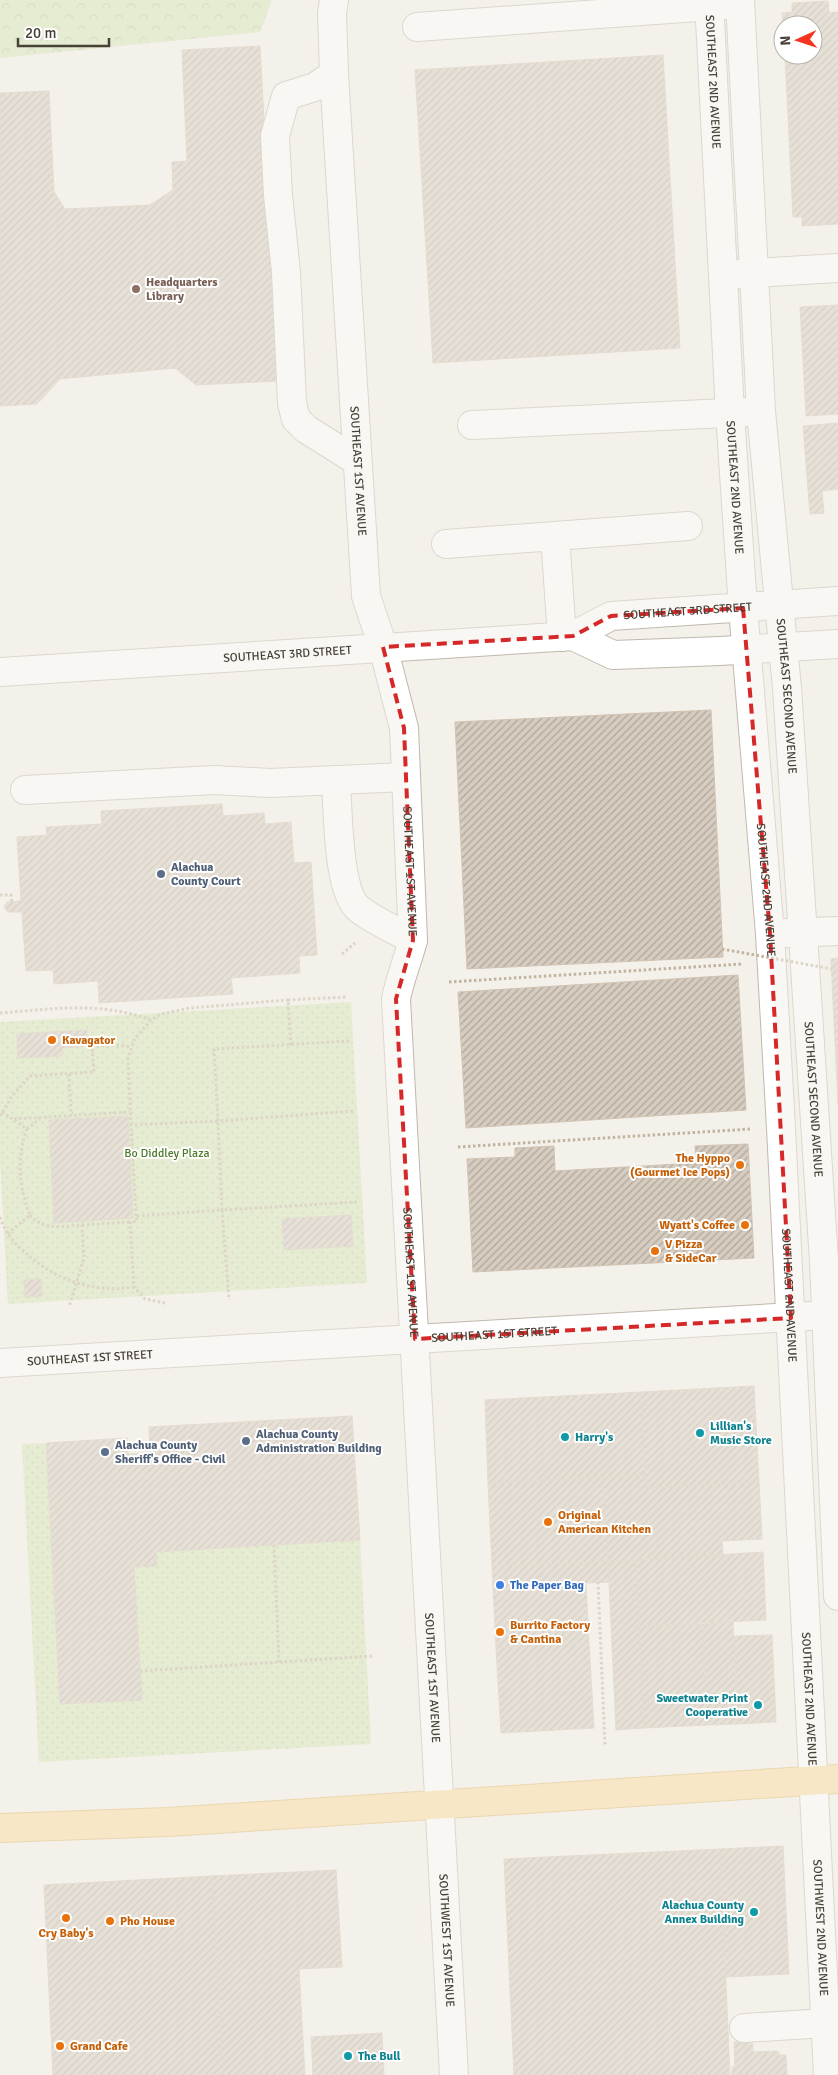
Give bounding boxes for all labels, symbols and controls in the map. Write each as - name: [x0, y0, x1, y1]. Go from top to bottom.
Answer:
- scale bar: [18, 15, 109, 47]
- street label: SOUTHEAST 2ND AVENUE: [702, 15, 724, 149]
- north arrow: [773, 15, 823, 65]
- text: 20 m: [25, 24, 56, 42]
- text: N: [777, 35, 794, 46]
- place label: Headquarters Library: [146, 275, 218, 304]
- marker: Headquarters Library: [130, 283, 142, 295]
- street label: SOUTHEAST 1ST AVENUE: [346, 406, 369, 537]
- street label: SOUTHEAST 2ND AVENUE: [723, 420, 746, 555]
- street label: SOUTHEAST 3RD STREET: [623, 600, 753, 623]
- street label: SOUTHEAST SECOND AVENUE: [773, 618, 800, 775]
- street label: SOUTHEAST 3RD STREET: [223, 643, 352, 666]
- street label: SOUTHEAST 1ST AVENUE: [399, 806, 420, 937]
- street label: SOUTHEAST 2ND AVENUE: [753, 823, 778, 958]
- place label: Alachua County Court: [171, 860, 241, 889]
- marker: Alachua County Court: [155, 868, 167, 880]
- street label: SOUTHEAST SECOND AVENUE: [801, 1021, 826, 1178]
- place label: Kavagator: [62, 1033, 115, 1048]
- marker: Kavagator: [46, 1034, 58, 1046]
- park label: Bo Diddley Plaza: [124, 1146, 210, 1161]
- place label: The Hyppo (Gourmet Ice Pops): [630, 1151, 730, 1180]
- marker: The Hyppo (Gourmet Ice Pops): [734, 1159, 746, 1171]
- street label: SOUTHEAST 1ST AVENUE: [399, 1207, 421, 1338]
- place label: Wyatt's Coffee: [659, 1218, 735, 1233]
- marker: Wyatt's Coffee: [739, 1219, 751, 1231]
- street label: SOUTHEAST 2ND AVENUE: [778, 1228, 800, 1363]
- place label: V Pizza & SideCar: [665, 1237, 717, 1266]
- marker: V Pizza & SideCar: [649, 1245, 661, 1257]
- street label: SOUTHEAST 1ST STREET: [431, 1324, 558, 1346]
- street label: SOUTHEAST 1ST STREET: [27, 1347, 153, 1369]
- place label: Lillian's Music Store: [710, 1419, 772, 1448]
- place label: Alachua County Administration Building: [256, 1427, 382, 1456]
- marker: Lillian's Music Store: [694, 1427, 706, 1439]
- place label: Harry's: [575, 1430, 614, 1445]
- marker: Harry's: [559, 1431, 571, 1443]
- marker: Alachua County Administration Building: [240, 1435, 252, 1447]
- place label: Alachua County Sheriff's Office - Civil: [115, 1438, 226, 1467]
- marker: Alachua County Sheriff's Office - Civil: [99, 1446, 111, 1458]
- place label: Original American Kitchen: [558, 1508, 651, 1537]
- marker: Original American Kitchen: [542, 1516, 554, 1528]
- place label: The Paper Bag: [510, 1578, 585, 1593]
- marker: The Paper Bag: [494, 1579, 506, 1591]
- street label: SOUTHEAST 1ST AVENUE: [421, 1612, 443, 1744]
- place label: Burrito Factory & Cantina: [510, 1618, 590, 1647]
- marker: Burrito Factory & Cantina: [494, 1626, 506, 1638]
- street label: SOUTHEAST 2ND AVENUE: [798, 1632, 820, 1766]
- place label: Sweetwater Print Cooperative: [656, 1691, 748, 1720]
- marker: Sweetwater Print Cooperative: [752, 1699, 764, 1711]
- street label: SOUTHWEST 2ND AVENUE: [809, 1859, 831, 1997]
- street label: SOUTHWEST 1ST AVENUE: [435, 1873, 457, 2008]
- place label: Alachua County Annex Building: [662, 1898, 745, 1927]
- marker: Alachua County Annex Building: [748, 1906, 760, 1918]
- marker: Cry Baby's: [60, 1912, 72, 1924]
- place label: Pho House: [120, 1914, 175, 1929]
- marker: Pho House: [104, 1915, 116, 1927]
- place label: Cry Baby's: [38, 1926, 94, 1941]
- place label: Grand Cafe: [70, 2039, 128, 2054]
- marker: Grand Cafe: [54, 2040, 66, 2052]
- place label: The Bull: [358, 2049, 401, 2064]
- marker: The Bull: [342, 2050, 354, 2062]

